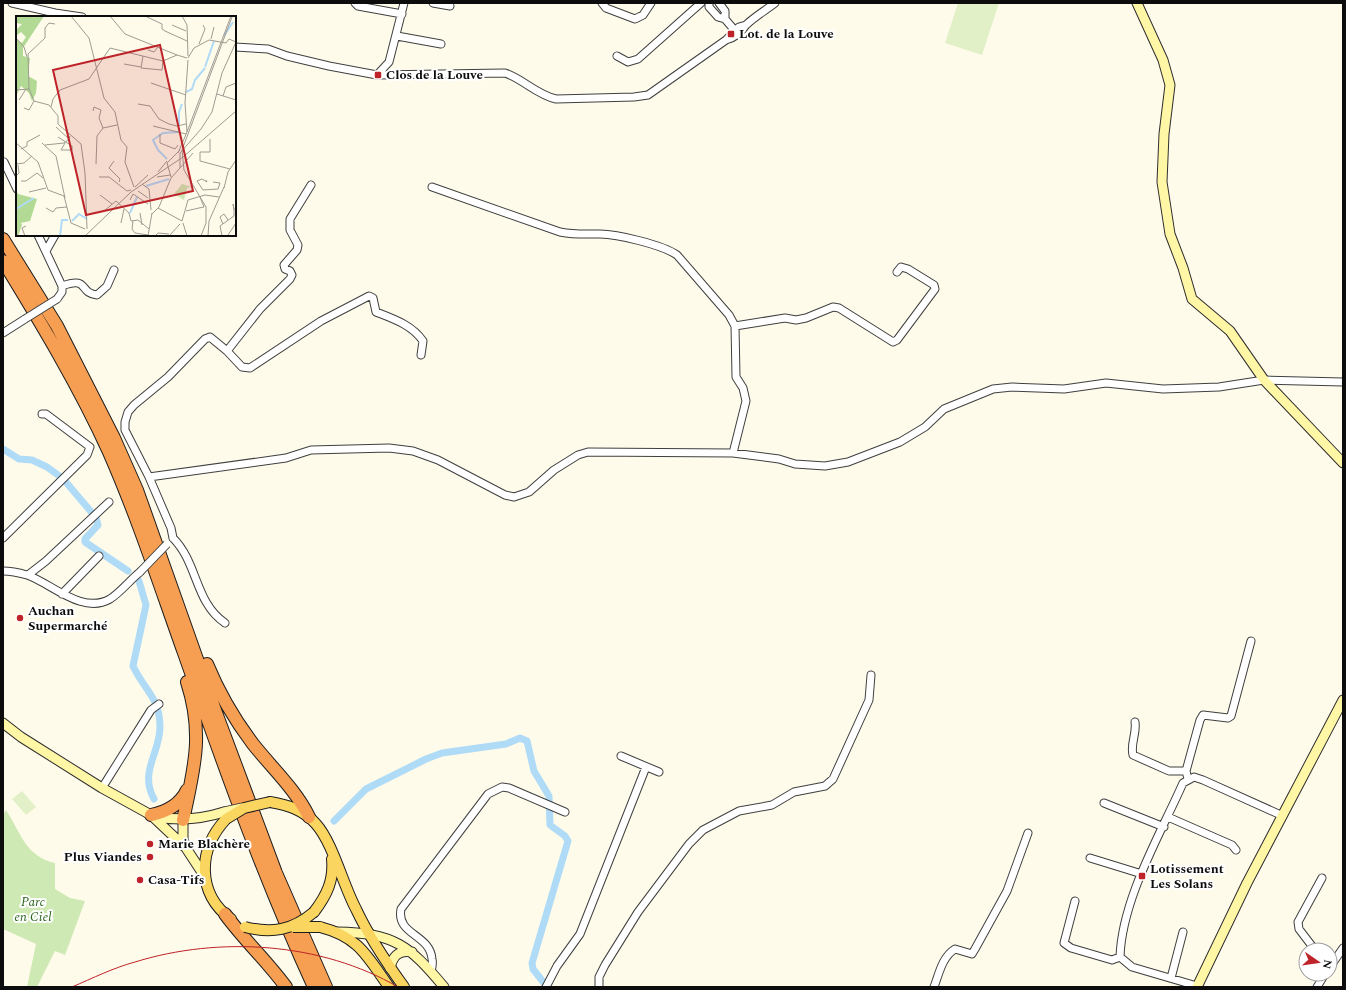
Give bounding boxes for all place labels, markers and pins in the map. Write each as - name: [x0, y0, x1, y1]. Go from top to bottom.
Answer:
- place label: Lot. de la Louve: [739, 24, 834, 44]
- marker: Lot. de la Louve: [726, 29, 736, 39]
- place label: Clos de la Louve: [386, 65, 483, 85]
- marker: Clos de la Louve: [373, 70, 383, 80]
- place label: Auchan Supermarché: [28, 601, 108, 636]
- marker: Auchan Supermarché: [15, 613, 25, 623]
- place label: Marie Blachère: [158, 834, 250, 854]
- marker: Marie Blachère: [145, 839, 155, 849]
- place label: Plus Viandes: [64, 847, 142, 867]
- marker: Plus Viandes: [145, 852, 155, 862]
- place label: Lotissement Les Solans: [1150, 859, 1224, 894]
- place label: Casa-Tifs: [148, 870, 205, 890]
- marker: Lotissement Les Solans: [1137, 871, 1147, 881]
- marker: Casa-Tifs: [135, 875, 145, 885]

